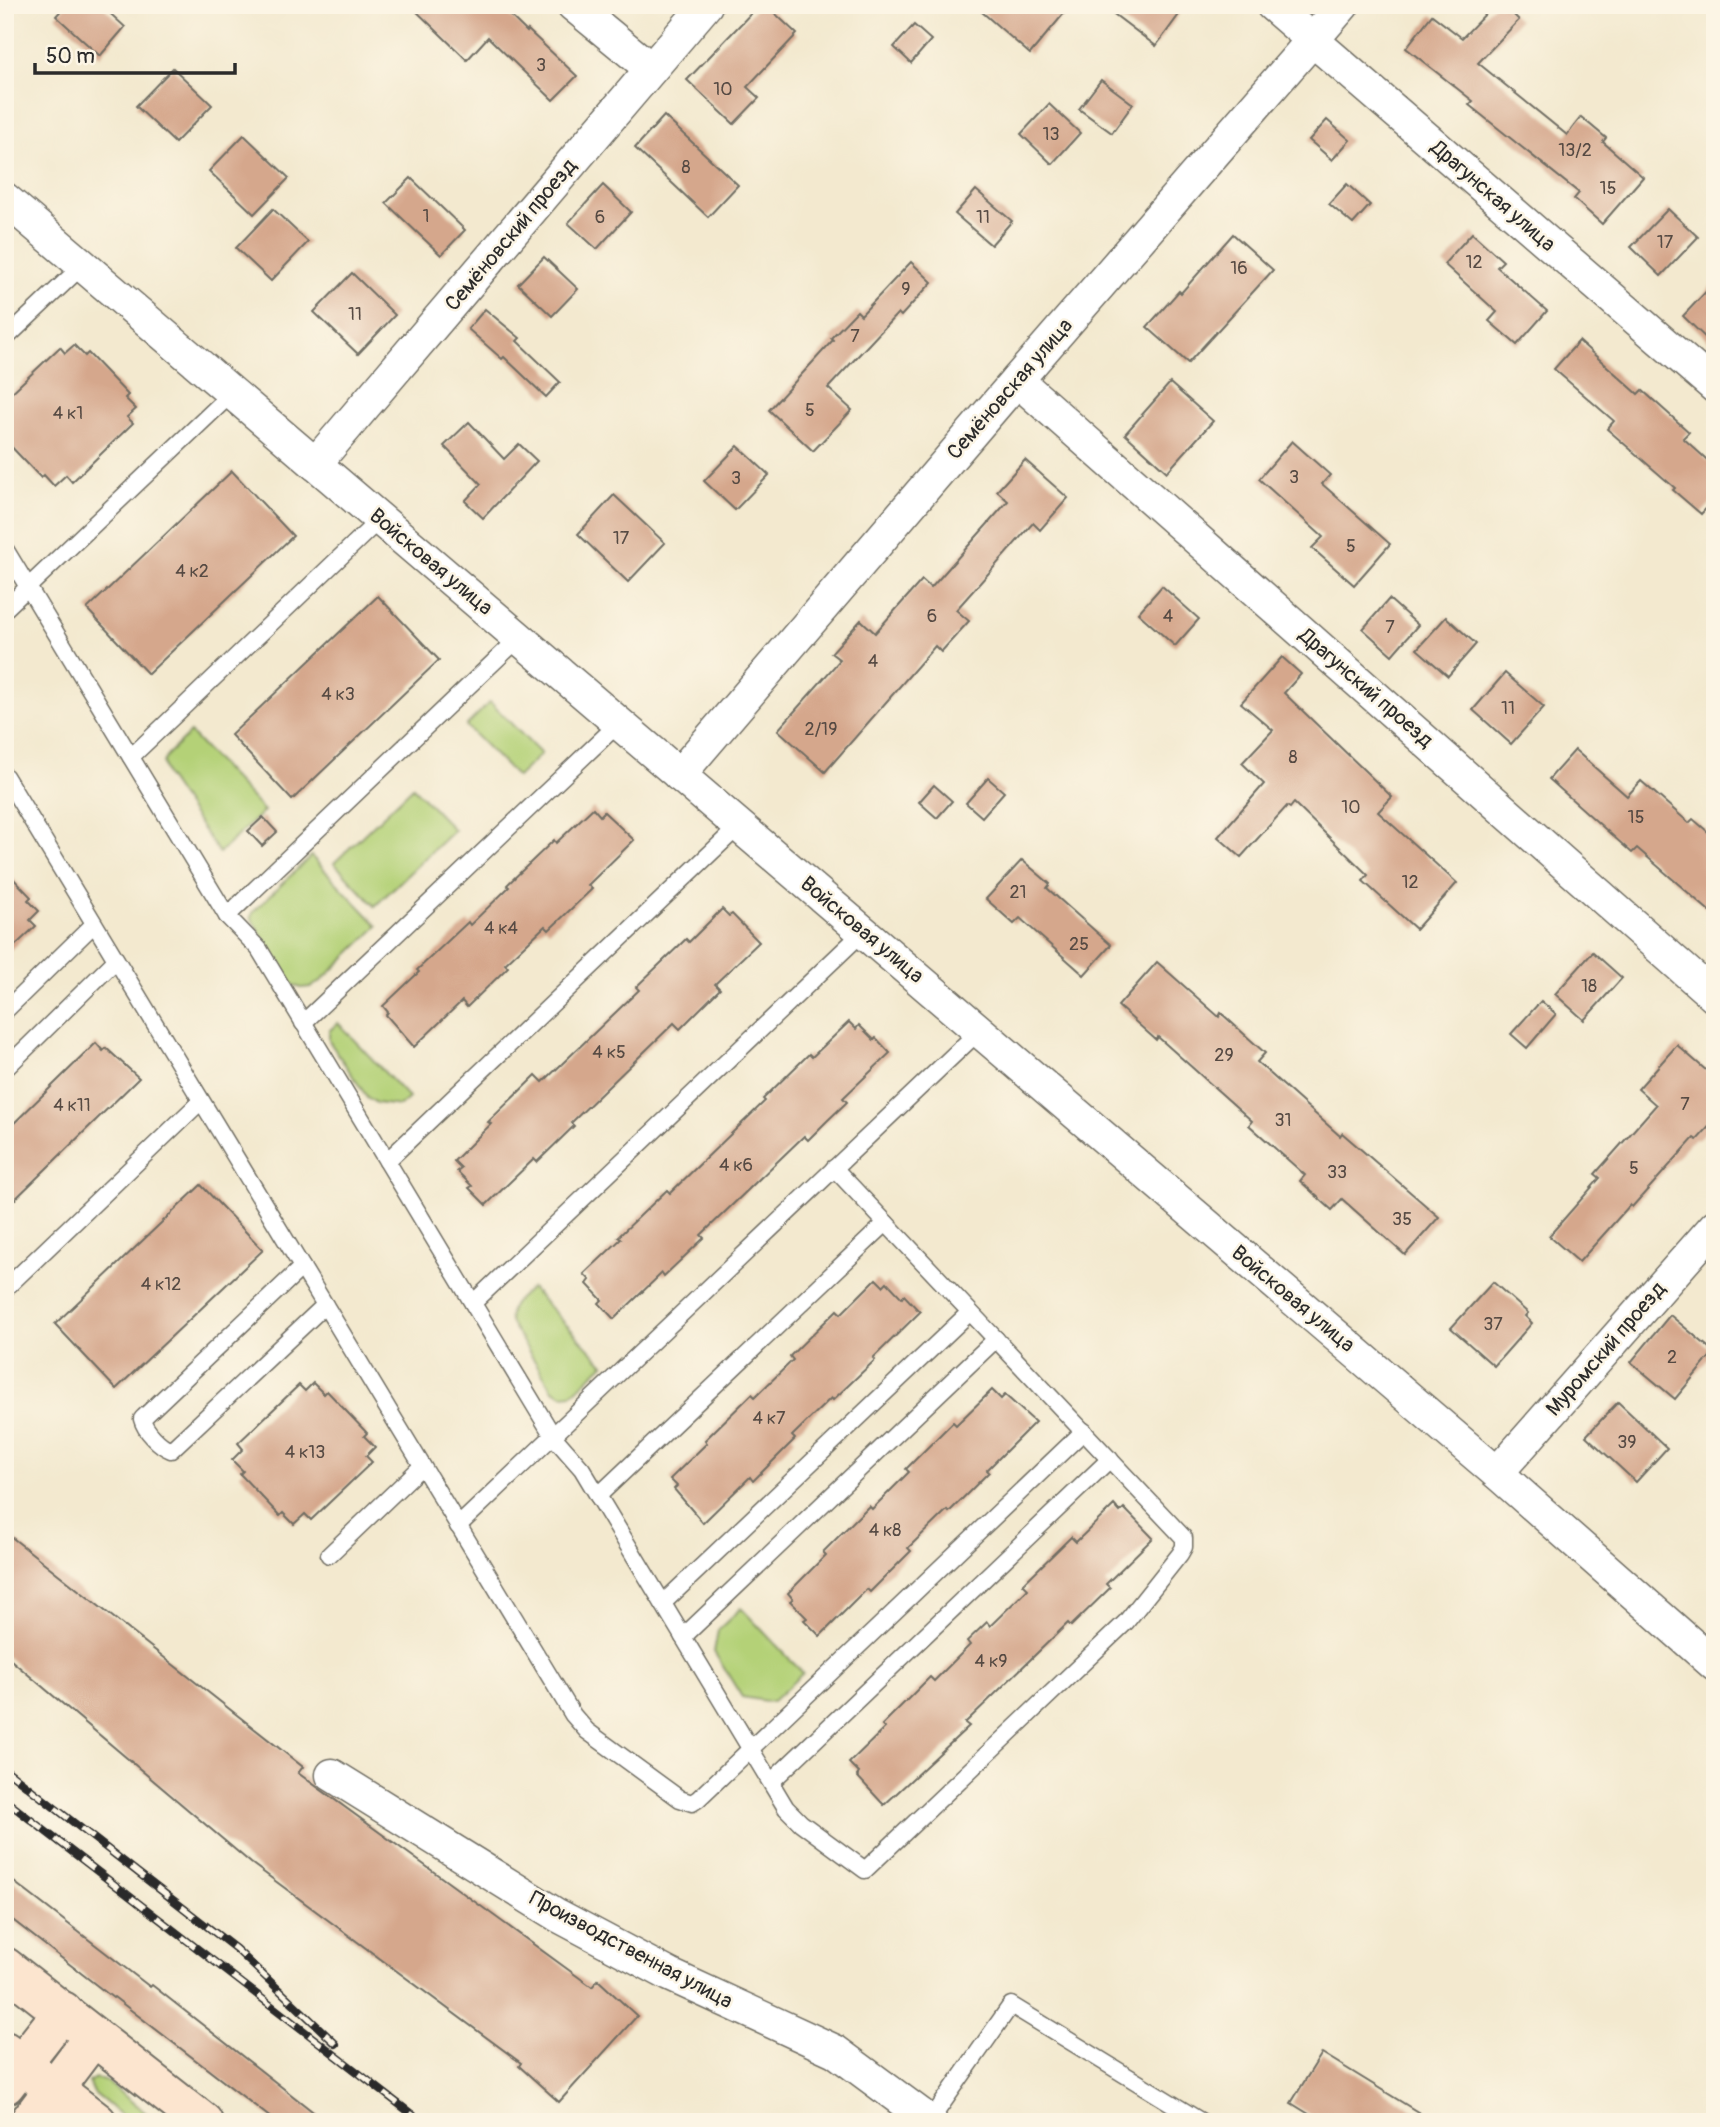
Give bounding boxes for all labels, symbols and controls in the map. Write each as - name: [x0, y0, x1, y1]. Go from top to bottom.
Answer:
- scale bar: [35, 32, 234, 76]
- text: 50 m: [46, 43, 95, 70]
- house number: 3: [536, 54, 546, 77]
- house number: 10: [713, 78, 733, 101]
- house number: 13: [1042, 123, 1060, 146]
- street label: Драгунская улица: [1424, 134, 1561, 258]
- house number: 13/2: [1558, 139, 1592, 162]
- street label: Семёновский проезд: [439, 153, 583, 317]
- house number: 8: [681, 156, 691, 179]
- house number: 15: [1600, 177, 1616, 200]
- house number: 1: [422, 205, 430, 228]
- house number: 6: [595, 206, 605, 229]
- house number: 11: [976, 206, 990, 229]
- house number: 17: [1657, 231, 1674, 254]
- house number: 12: [1465, 251, 1483, 274]
- house number: 16: [1230, 257, 1248, 280]
- house number: 9: [901, 278, 911, 301]
- house number: 11: [348, 303, 362, 326]
- street label: Семёновская улица: [941, 313, 1079, 465]
- house number: 7: [850, 325, 860, 348]
- house number: 5: [805, 399, 815, 422]
- house number: 4 к1: [53, 402, 83, 425]
- house number: 3: [1289, 466, 1299, 489]
- house number: 3: [731, 467, 741, 490]
- street label: Войсковая улица: [364, 503, 498, 621]
- house number: 17: [613, 527, 630, 550]
- house number: 5: [1346, 535, 1356, 558]
- house number: 4 к2: [175, 560, 209, 583]
- house number: 6: [927, 605, 937, 628]
- house number: 4: [1163, 605, 1174, 628]
- house number: 7: [1385, 616, 1395, 639]
- street label: Драгунский проезд: [1292, 622, 1439, 754]
- house number: 4: [868, 650, 879, 673]
- house number: 4 к3: [321, 683, 355, 706]
- house number: 11: [1501, 697, 1515, 720]
- house number: 2/19: [805, 718, 837, 741]
- house number: 8: [1288, 746, 1298, 769]
- house number: 10: [1341, 796, 1361, 819]
- house number: 15: [1628, 806, 1644, 829]
- street label: Войсковая улица: [795, 871, 929, 989]
- house number: 12: [1401, 871, 1419, 894]
- house number: 21: [1009, 881, 1027, 904]
- house number: 4 к4: [484, 917, 519, 940]
- house number: 25: [1069, 933, 1089, 956]
- house number: 18: [1581, 975, 1597, 998]
- house number: 4 к5: [592, 1041, 626, 1064]
- house number: 29: [1214, 1044, 1234, 1067]
- house number: 7: [1680, 1093, 1690, 1116]
- house number: 4 к11: [53, 1094, 91, 1117]
- house number: 31: [1274, 1109, 1292, 1132]
- house number: 4 к6: [719, 1154, 753, 1177]
- house number: 5: [1629, 1157, 1639, 1180]
- house number: 33: [1327, 1161, 1347, 1184]
- house number: 35: [1392, 1208, 1412, 1231]
- street label: Войсковая улица: [1226, 1240, 1360, 1358]
- house number: 4 к12: [141, 1273, 181, 1296]
- street label: Муромский проезд: [1540, 1276, 1672, 1422]
- house number: 37: [1483, 1313, 1503, 1336]
- house number: 2: [1667, 1346, 1677, 1369]
- house number: 4 к7: [752, 1407, 786, 1430]
- house number: 39: [1617, 1431, 1637, 1454]
- house number: 4 к13: [285, 1441, 325, 1464]
- house number: 4 к8: [869, 1519, 901, 1542]
- house number: 4 к9: [975, 1650, 1007, 1673]
- street label: Производственная улица: [525, 1885, 737, 2015]

